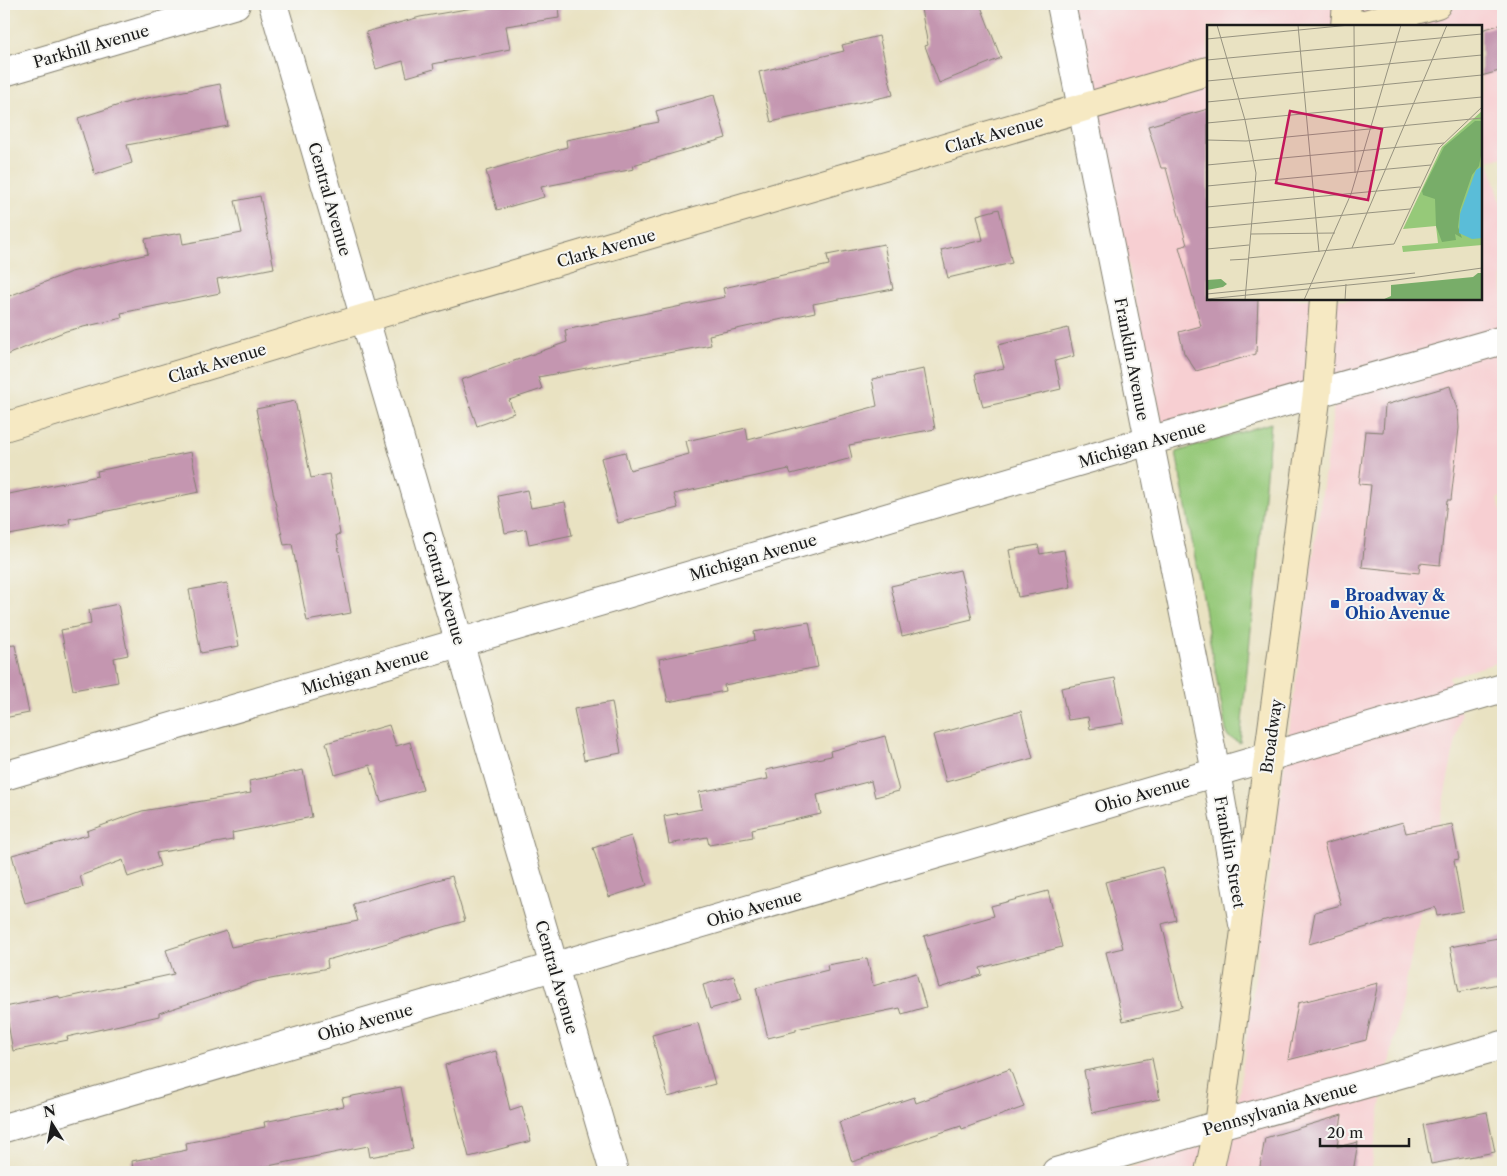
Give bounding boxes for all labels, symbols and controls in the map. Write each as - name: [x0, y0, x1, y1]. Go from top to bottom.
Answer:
- street label: Parkhill Avenue: [31, 20, 151, 72]
- inset map: [1207, 25, 1482, 300]
- street label: Clark Avenue: [942, 110, 1046, 158]
- street label: Central Avenue: [304, 140, 356, 258]
- street label: Clark Avenue: [554, 224, 658, 272]
- street label: Franklin Avenue: [1110, 296, 1154, 422]
- street label: Clark Avenue: [165, 339, 269, 387]
- street label: Michigan Avenue: [1076, 416, 1208, 472]
- street label: Central Avenue: [418, 529, 470, 647]
- street label: Michigan Avenue: [687, 529, 819, 585]
- place label: Broadway & Ohio Avenue: [1345, 585, 1451, 623]
- marker: Broadway & Ohio Avenue: [1329, 598, 1341, 610]
- street label: Michigan Avenue: [299, 643, 431, 699]
- street label: Broadway: [1256, 696, 1286, 775]
- street label: Ohio Avenue: [1092, 771, 1192, 817]
- street label: Franklin Street: [1210, 794, 1250, 910]
- street label: Ohio Avenue: [704, 885, 804, 931]
- street label: Central Avenue: [531, 918, 583, 1036]
- street label: Ohio Avenue: [315, 999, 415, 1045]
- street label: Pennsylvania Avenue: [1200, 1076, 1360, 1140]
- north arrow: [28, 1098, 78, 1148]
- text: N: [42, 1101, 57, 1121]
- scale bar: [1320, 1116, 1408, 1148]
- text: 20 m: [1327, 1123, 1363, 1142]

